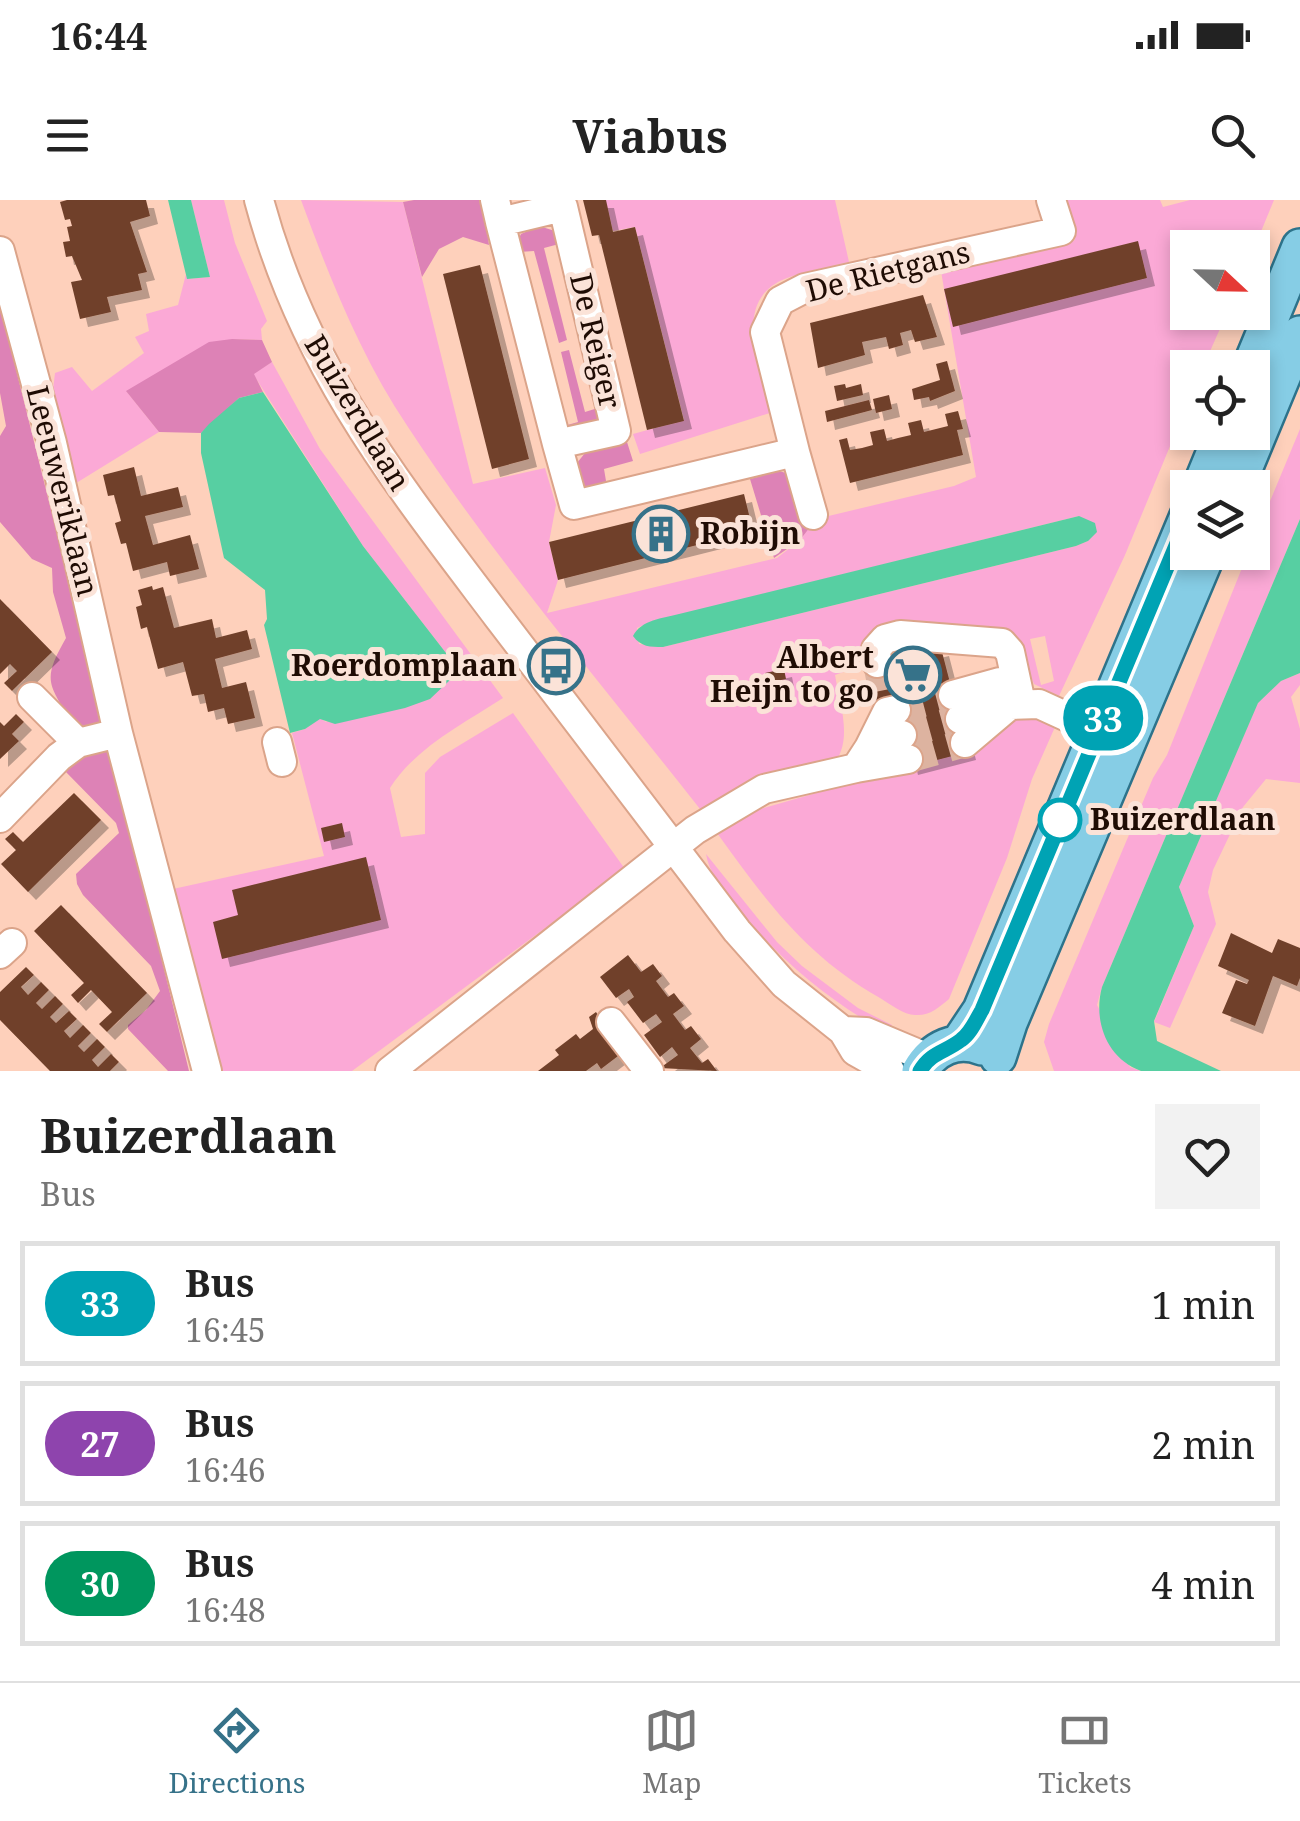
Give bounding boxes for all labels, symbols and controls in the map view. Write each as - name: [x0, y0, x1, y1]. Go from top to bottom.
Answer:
- text: 16:44: [50, 9, 147, 61]
- text: Viabus: [572, 105, 728, 166]
- icon: menu: [40, 108, 95, 163]
- icon: search: [1205, 108, 1260, 163]
- street label: De Rietgans: [801, 230, 974, 311]
- north arrow: [1170, 230, 1270, 330]
- map controls: [1170, 230, 1270, 570]
- street label: De Reiger: [561, 269, 632, 412]
- street label: Buizerdlaan: [296, 327, 421, 498]
- button: locate: [1170, 350, 1270, 450]
- street label: Leeuweriklaan: [18, 381, 109, 600]
- button: layers: [1170, 470, 1270, 570]
- building icon: Robijn: [631, 504, 691, 564]
- place label: Robijn: [700, 512, 800, 553]
- bus stop icon: Roerdomplaan: [526, 636, 586, 696]
- place label: Albert Heijn to go: [710, 636, 874, 711]
- place label: Roerdomplaan: [291, 644, 517, 685]
- supermarket icon: Albert Heijn to go: [883, 645, 943, 705]
- line badge: 33: [1058, 686, 1148, 750]
- text: 33: [1083, 695, 1123, 742]
- place label: Buizerdlaan: [1090, 798, 1276, 839]
- marker: Buizerdlaan: [1039, 799, 1081, 841]
- text: Buizerdlaan: [40, 1102, 337, 1167]
- button: heart: [1155, 1104, 1260, 1209]
- text: Bus: [40, 1172, 96, 1215]
- text: Bus: [185, 1256, 254, 1308]
- text: 1 min: [1151, 1278, 1255, 1330]
- text: 33: [80, 1280, 120, 1327]
- text: 16:45: [185, 1308, 266, 1351]
- text: Bus: [185, 1396, 254, 1448]
- text: 2 min: [1151, 1418, 1255, 1470]
- text: 27: [80, 1420, 120, 1467]
- text: 16:46: [185, 1448, 266, 1491]
- text: Bus: [185, 1536, 254, 1588]
- text: 4 min: [1151, 1558, 1255, 1610]
- text: 30: [80, 1560, 120, 1607]
- text: 16:48: [185, 1588, 266, 1631]
- tab: Directions: [168, 1703, 305, 1801]
- tab: Map: [642, 1703, 701, 1801]
- tab: Tickets: [1038, 1703, 1132, 1801]

